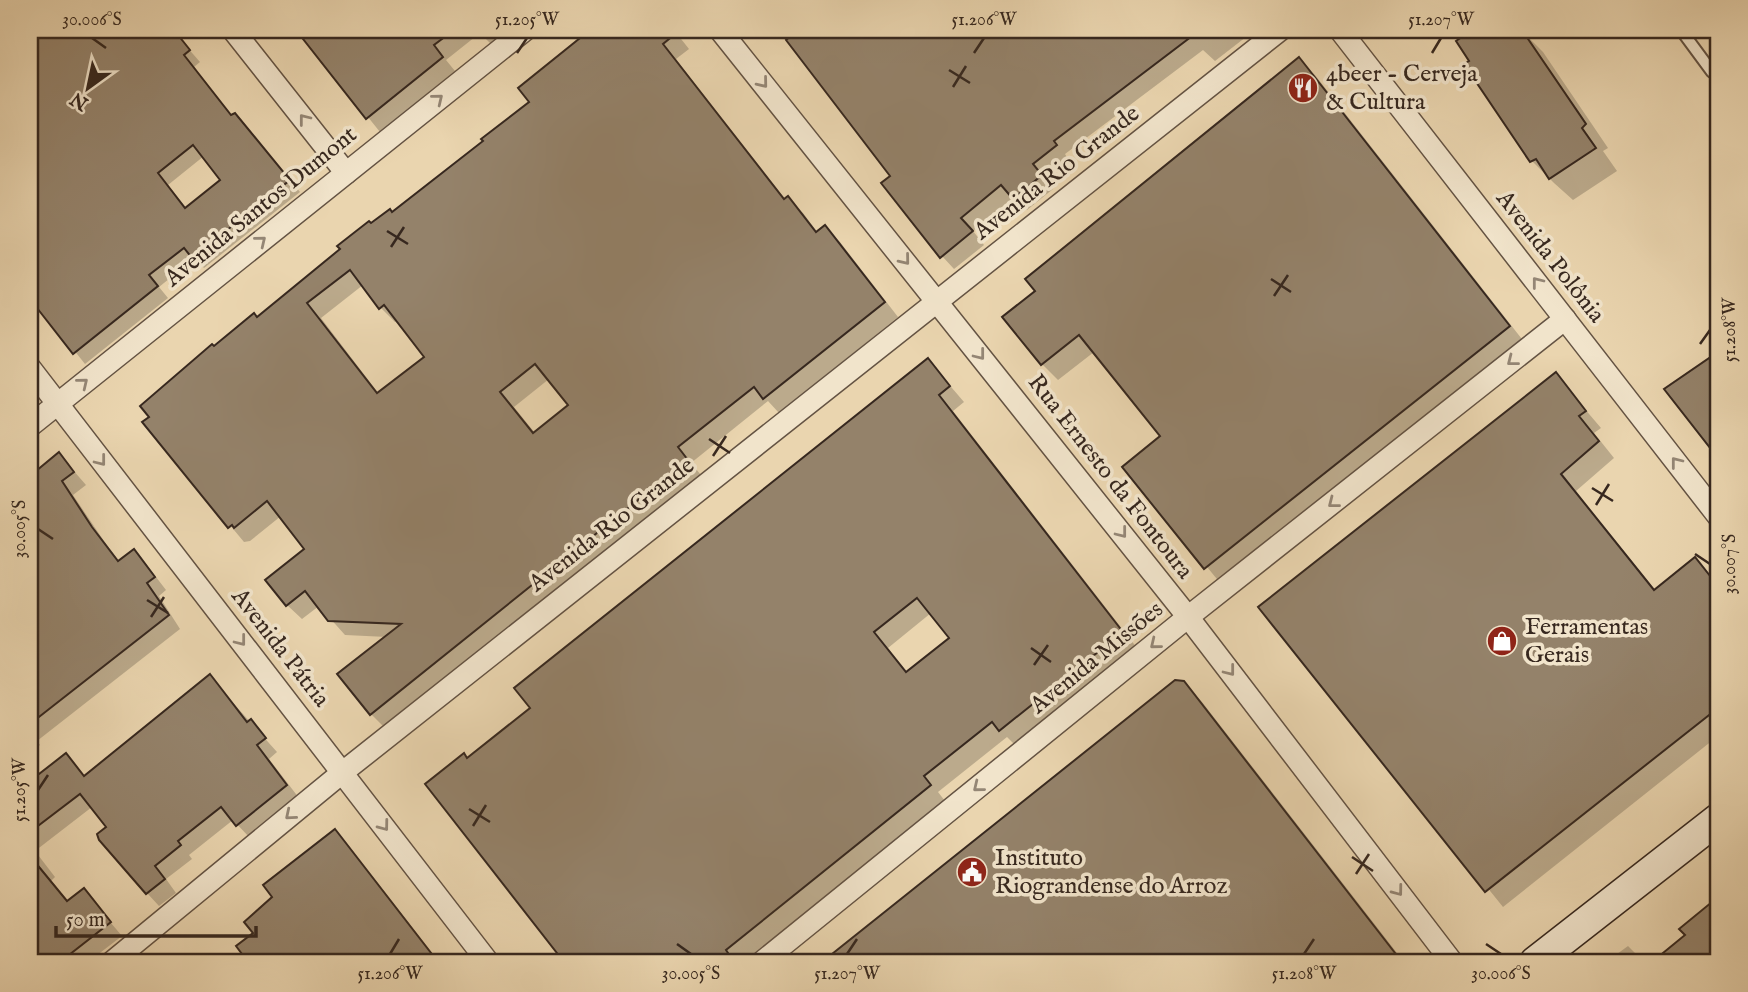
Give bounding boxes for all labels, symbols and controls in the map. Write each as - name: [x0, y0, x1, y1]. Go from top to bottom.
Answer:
- text: 30.006°S: [62, 9, 122, 32]
- text: 51.205°W: [495, 9, 560, 32]
- text: 51.206°W: [952, 9, 1017, 32]
- text: 51.207°W: [1408, 9, 1475, 32]
- north arrow: [52, 52, 122, 122]
- place label: 4beer - Cerveja & Cultura: [1326, 59, 1478, 118]
- restaurant icon: 4beer - Cerveja & Cultura: [1286, 71, 1320, 105]
- one-way arrow: [754, 75, 767, 88]
- text: N: [66, 86, 94, 116]
- one-way arrow: [430, 95, 443, 107]
- street label: Avenida Rio Grande: [967, 99, 1146, 248]
- one-way arrow: [299, 115, 312, 127]
- street label: Avenida Santos Dumont: [158, 120, 364, 295]
- street label: Avenida Polônia: [1488, 184, 1612, 330]
- one-way arrow: [252, 237, 265, 249]
- one-way arrow: [897, 253, 910, 265]
- one-way arrow: [1532, 278, 1545, 290]
- text: 51.208°W: [1719, 297, 1742, 362]
- one-way arrow: [972, 347, 985, 359]
- one-way arrow: [1507, 353, 1519, 366]
- street label: Rua Ernesto da Fontoura: [1020, 368, 1200, 586]
- one-way arrow: [75, 379, 88, 391]
- street label: Avenida Rio Grande: [522, 451, 701, 600]
- one-way arrow: [93, 453, 106, 466]
- one-way arrow: [1672, 457, 1685, 470]
- one-way arrow: [1329, 494, 1341, 507]
- text: 30.005°S: [9, 500, 32, 558]
- one-way arrow: [1113, 525, 1126, 537]
- text: 30.007°S: [1719, 534, 1742, 594]
- street label: Avenida Pátria: [223, 581, 337, 714]
- street label: Avenida Missões: [1023, 595, 1170, 722]
- place label: Ferramentas Gerais: [1525, 612, 1648, 671]
- shop icon: Ferramentas Gerais: [1485, 624, 1519, 658]
- one-way arrow: [233, 633, 246, 645]
- one-way arrow: [1151, 636, 1163, 649]
- one-way arrow: [1222, 663, 1235, 676]
- text: 51.205°W: [9, 757, 32, 822]
- one-way arrow: [974, 779, 986, 792]
- one-way arrow: [286, 807, 298, 820]
- one-way arrow: [376, 819, 389, 831]
- place label: Instituto Riograndense do Arroz: [995, 843, 1228, 902]
- public building icon: Instituto Riograndense do Arroz: [955, 855, 989, 889]
- one-way arrow: [1390, 883, 1402, 896]
- scale bar: [56, 894, 256, 938]
- text: 50 m: [66, 907, 105, 934]
- text: 51.206°W: [358, 963, 423, 986]
- text: 30.005°S: [662, 963, 720, 986]
- text: 51.207°W: [814, 963, 881, 986]
- text: 51.208°W: [1272, 963, 1337, 986]
- text: 30.006°S: [1471, 963, 1531, 986]

